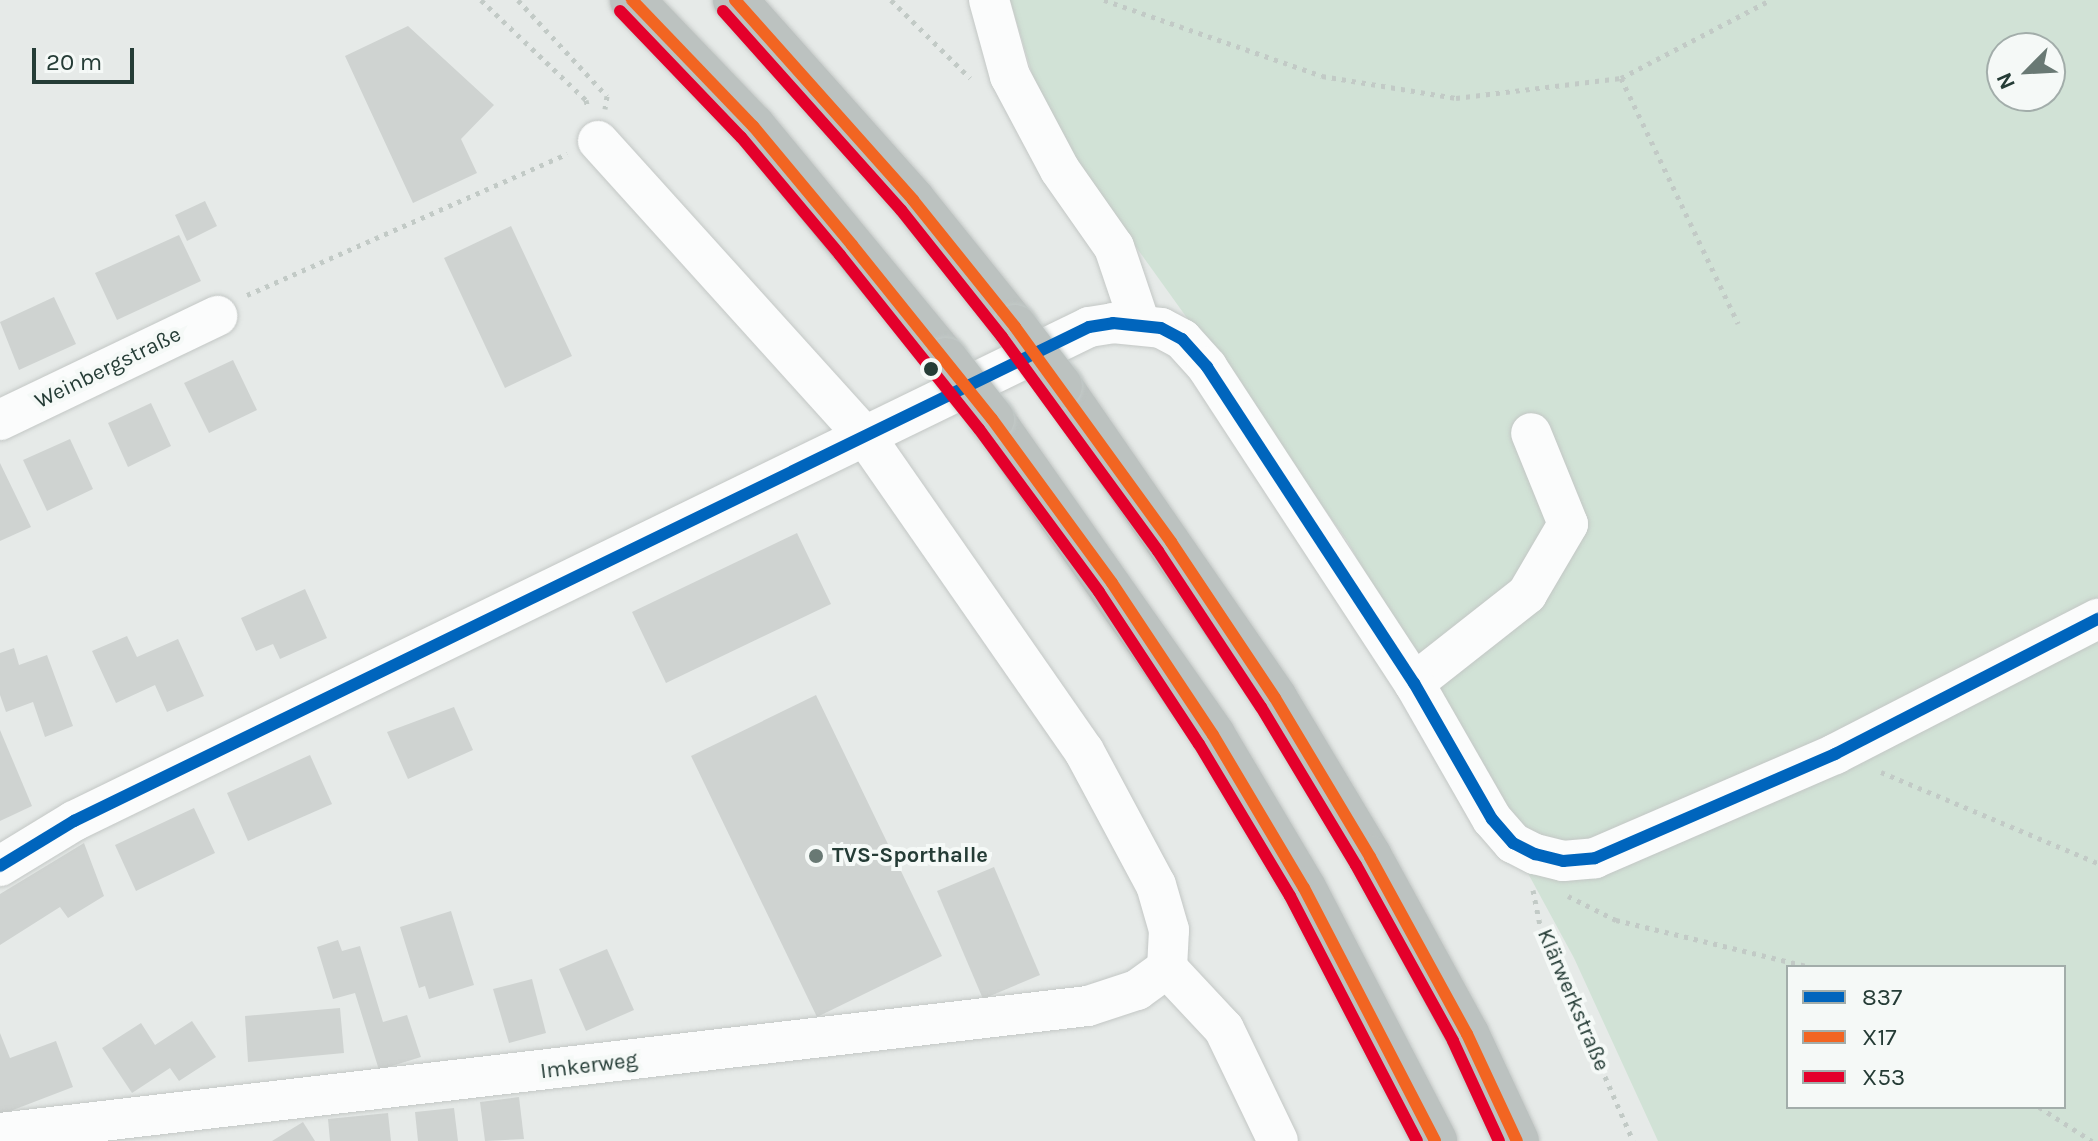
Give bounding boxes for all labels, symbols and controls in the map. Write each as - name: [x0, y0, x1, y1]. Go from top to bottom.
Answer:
- scale bar: [36, 32, 138, 82]
- north arrow: [1986, 32, 2066, 112]
- text: 20 m: [46, 48, 102, 76]
- text: N: [1991, 68, 2021, 93]
- street label: Weinbergstraße: [31, 321, 185, 415]
- unlabelled marker: [923, 361, 939, 377]
- place label: TVS-Sporthalle: [832, 843, 988, 869]
- marker: TVS-Sporthalle: [807, 847, 825, 865]
- street label: Klärwerkstraße: [1531, 925, 1615, 1075]
- legend: [1786, 965, 2066, 1109]
- text: 837: [1862, 983, 1902, 1011]
- text: X17: [1862, 1023, 1897, 1051]
- street label: Imkerweg: [539, 1047, 639, 1085]
- text: X53: [1862, 1063, 1905, 1091]

